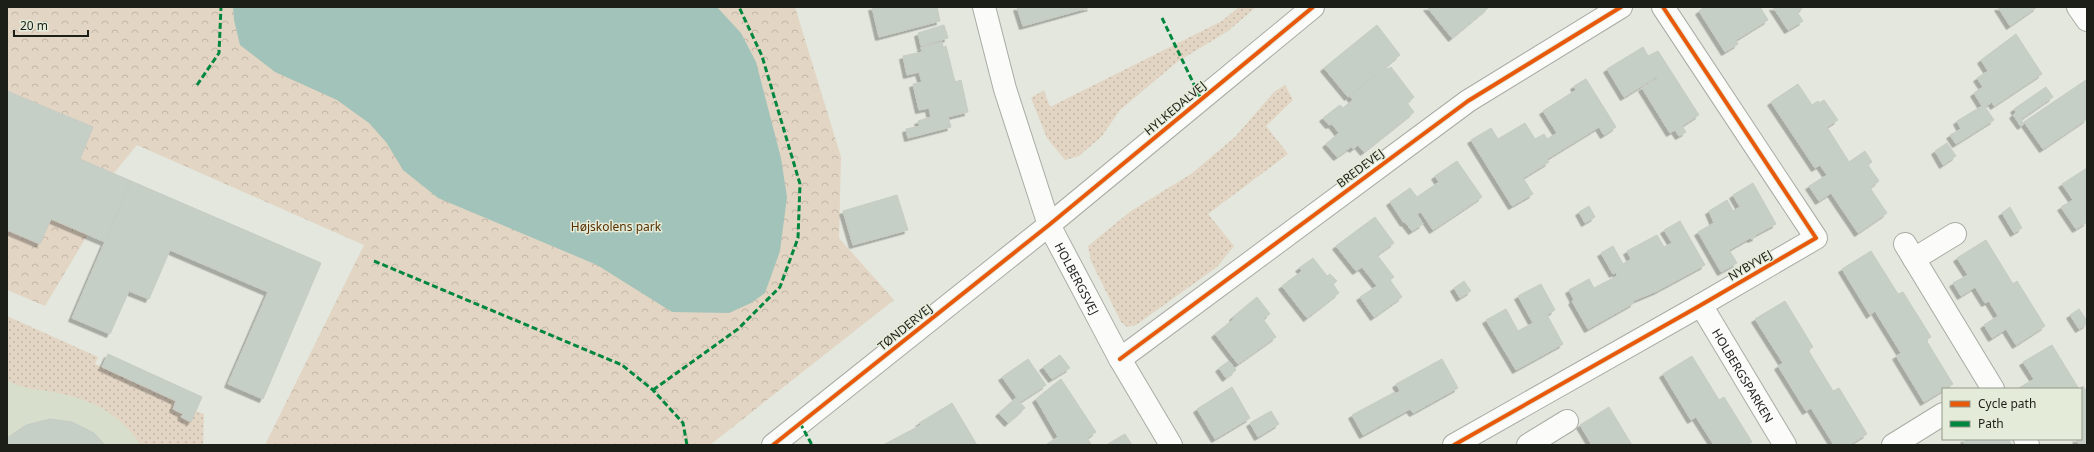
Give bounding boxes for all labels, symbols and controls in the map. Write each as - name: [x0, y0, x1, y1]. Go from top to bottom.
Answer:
- scale bar: [14, 12, 88, 38]
- text: 20 m: [20, 17, 48, 34]
- street label: HYLKEDALVEJ: [1140, 77, 1210, 139]
- street label: BREDEVEJ: [1333, 145, 1387, 191]
- park label: Højskolens park: [571, 218, 662, 235]
- street label: HOLBERGSVEJ: [1051, 239, 1103, 318]
- street label: NYBYVEJ: [1725, 246, 1775, 284]
- street label: TØNDERVEJ: [874, 300, 936, 354]
- street label: HOLBERGSPARKEN: [1708, 325, 1778, 426]
- legend: [1942, 388, 2082, 440]
- text: Cycle path: [1978, 395, 2036, 412]
- text: Path: [1978, 415, 2004, 432]

